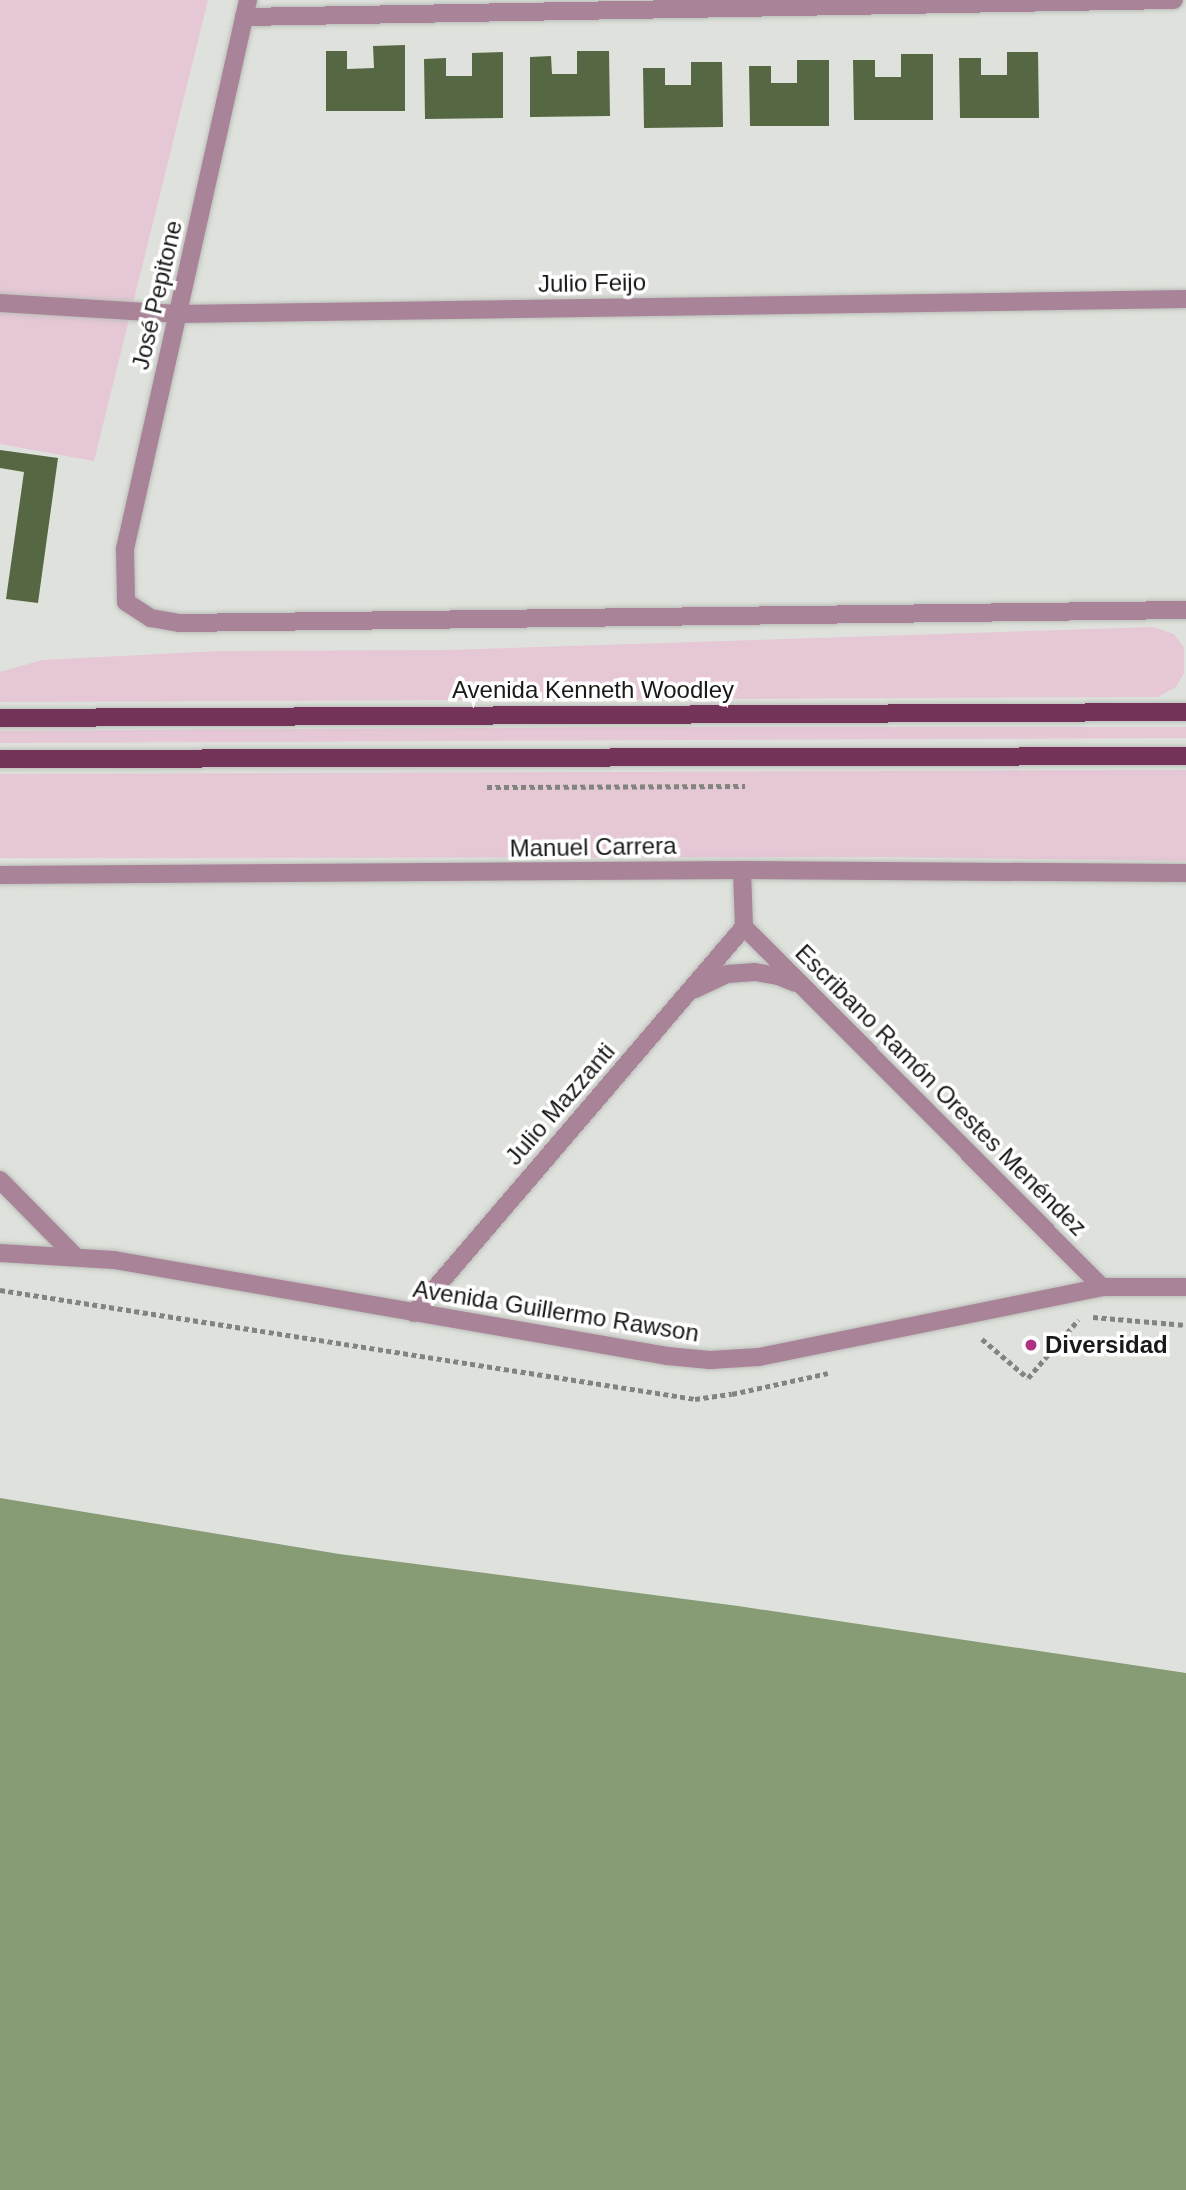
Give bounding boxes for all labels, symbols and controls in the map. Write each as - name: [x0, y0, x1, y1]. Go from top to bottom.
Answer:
- street label: José Pepitone: [126, 218, 188, 372]
- street label: Julio Feijo: [538, 268, 646, 298]
- street label: Avenida Kenneth Woodley: [452, 676, 734, 704]
- street label: Manuel Carrera: [509, 831, 677, 863]
- street label: Escribano Ramón Orestes Menéndez: [789, 938, 1093, 1242]
- street label: Julio Mazzanti: [499, 1037, 621, 1171]
- street label: Avenida Guillermo Rawson: [411, 1274, 701, 1348]
- place label: Diversidad: [1045, 1331, 1168, 1359]
- marker: Diversidad: [1023, 1337, 1039, 1353]

